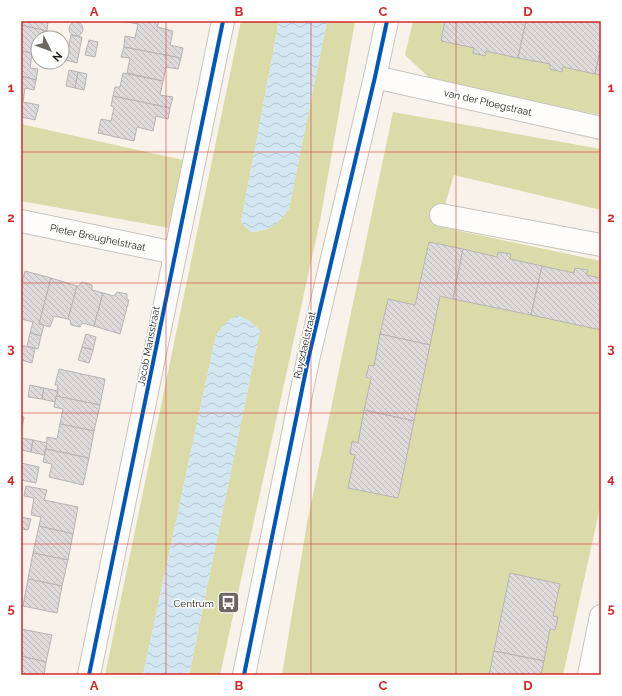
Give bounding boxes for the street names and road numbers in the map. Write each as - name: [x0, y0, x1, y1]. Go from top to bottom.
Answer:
- street label: van der Ploegstraat: [443, 87, 533, 118]
- street label: Pieter Breughelstraat: [49, 222, 147, 253]
- street label: Jacob Marisstraat: [135, 305, 162, 387]
- street label: Ruysdaelstraat: [291, 310, 318, 380]

